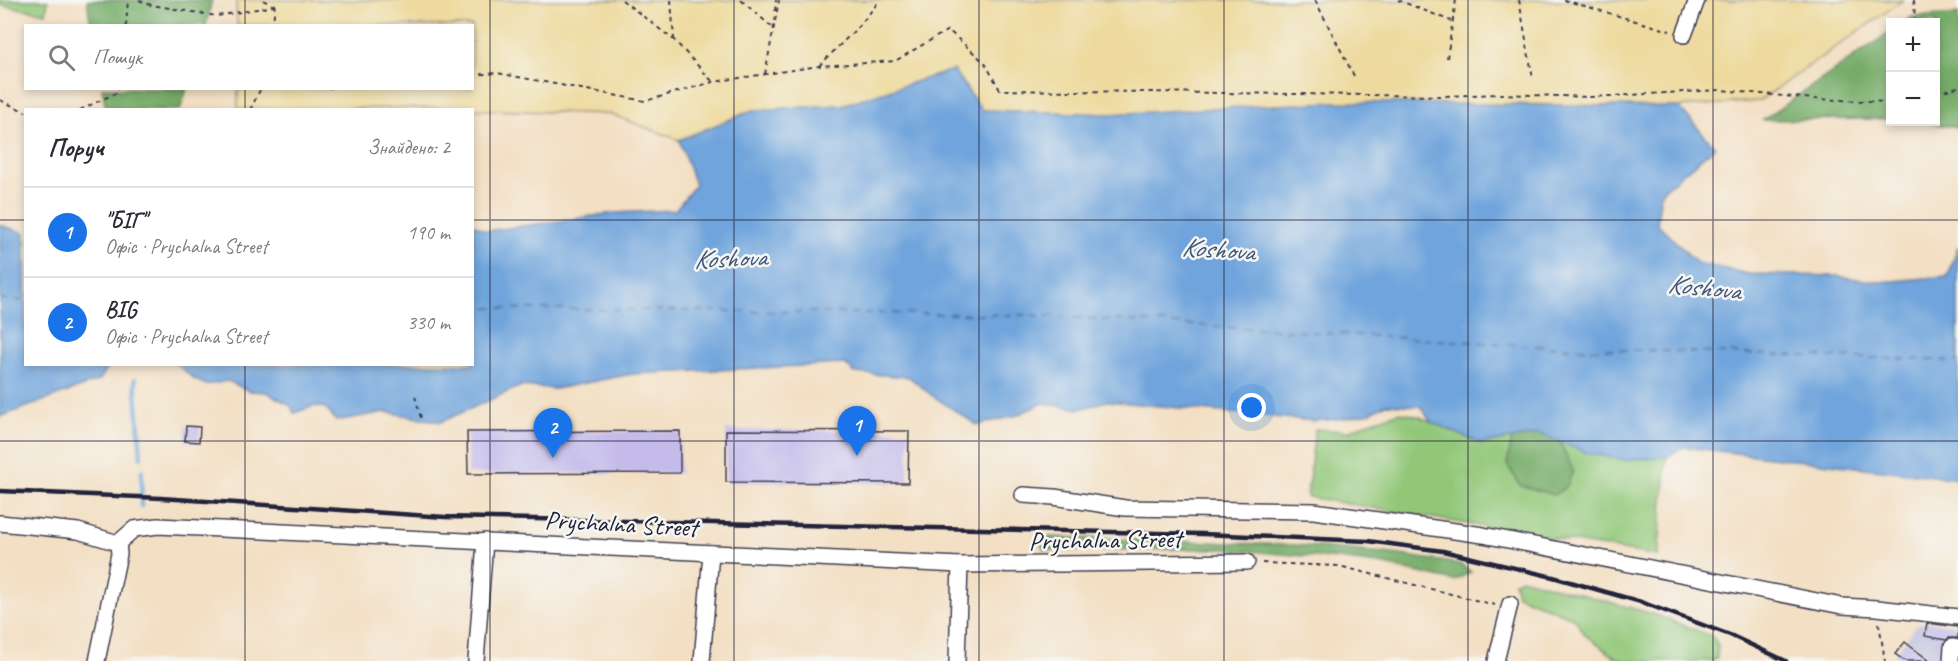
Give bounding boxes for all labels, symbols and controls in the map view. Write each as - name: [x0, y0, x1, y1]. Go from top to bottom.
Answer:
- map controls: [1886, 18, 1940, 126]
- button: +: [1886, 18, 1940, 72]
- search box: [24, 24, 474, 90]
- icon: search: [45, 41, 78, 74]
- text: Пошук: [93, 43, 142, 71]
- button: −: [1886, 72, 1940, 126]
- text: Поруч: [48, 131, 104, 164]
- text: Знайдено: 2: [368, 135, 450, 160]
- text: "БІГ": [105, 206, 146, 234]
- text: 1: [63, 220, 72, 245]
- text: 190 m: [407, 220, 450, 245]
- water label: Koshova: [1181, 230, 1258, 269]
- text: Офіс · Prychalna Street: [105, 234, 268, 259]
- water label: Koshova: [693, 240, 770, 276]
- water label: Koshova: [1666, 266, 1745, 308]
- text: BIG: [105, 296, 136, 324]
- text: 2: [63, 310, 72, 335]
- text: 330 m: [407, 310, 450, 335]
- text: Офіс · Prychalna Street: [105, 324, 268, 349]
- your location: [1237, 393, 1266, 422]
- pin: 1: [838, 406, 876, 456]
- pin: 2: [534, 408, 572, 458]
- street label: Prychalna Street: [544, 504, 702, 545]
- street label: Prychalna Street: [1028, 522, 1185, 558]

